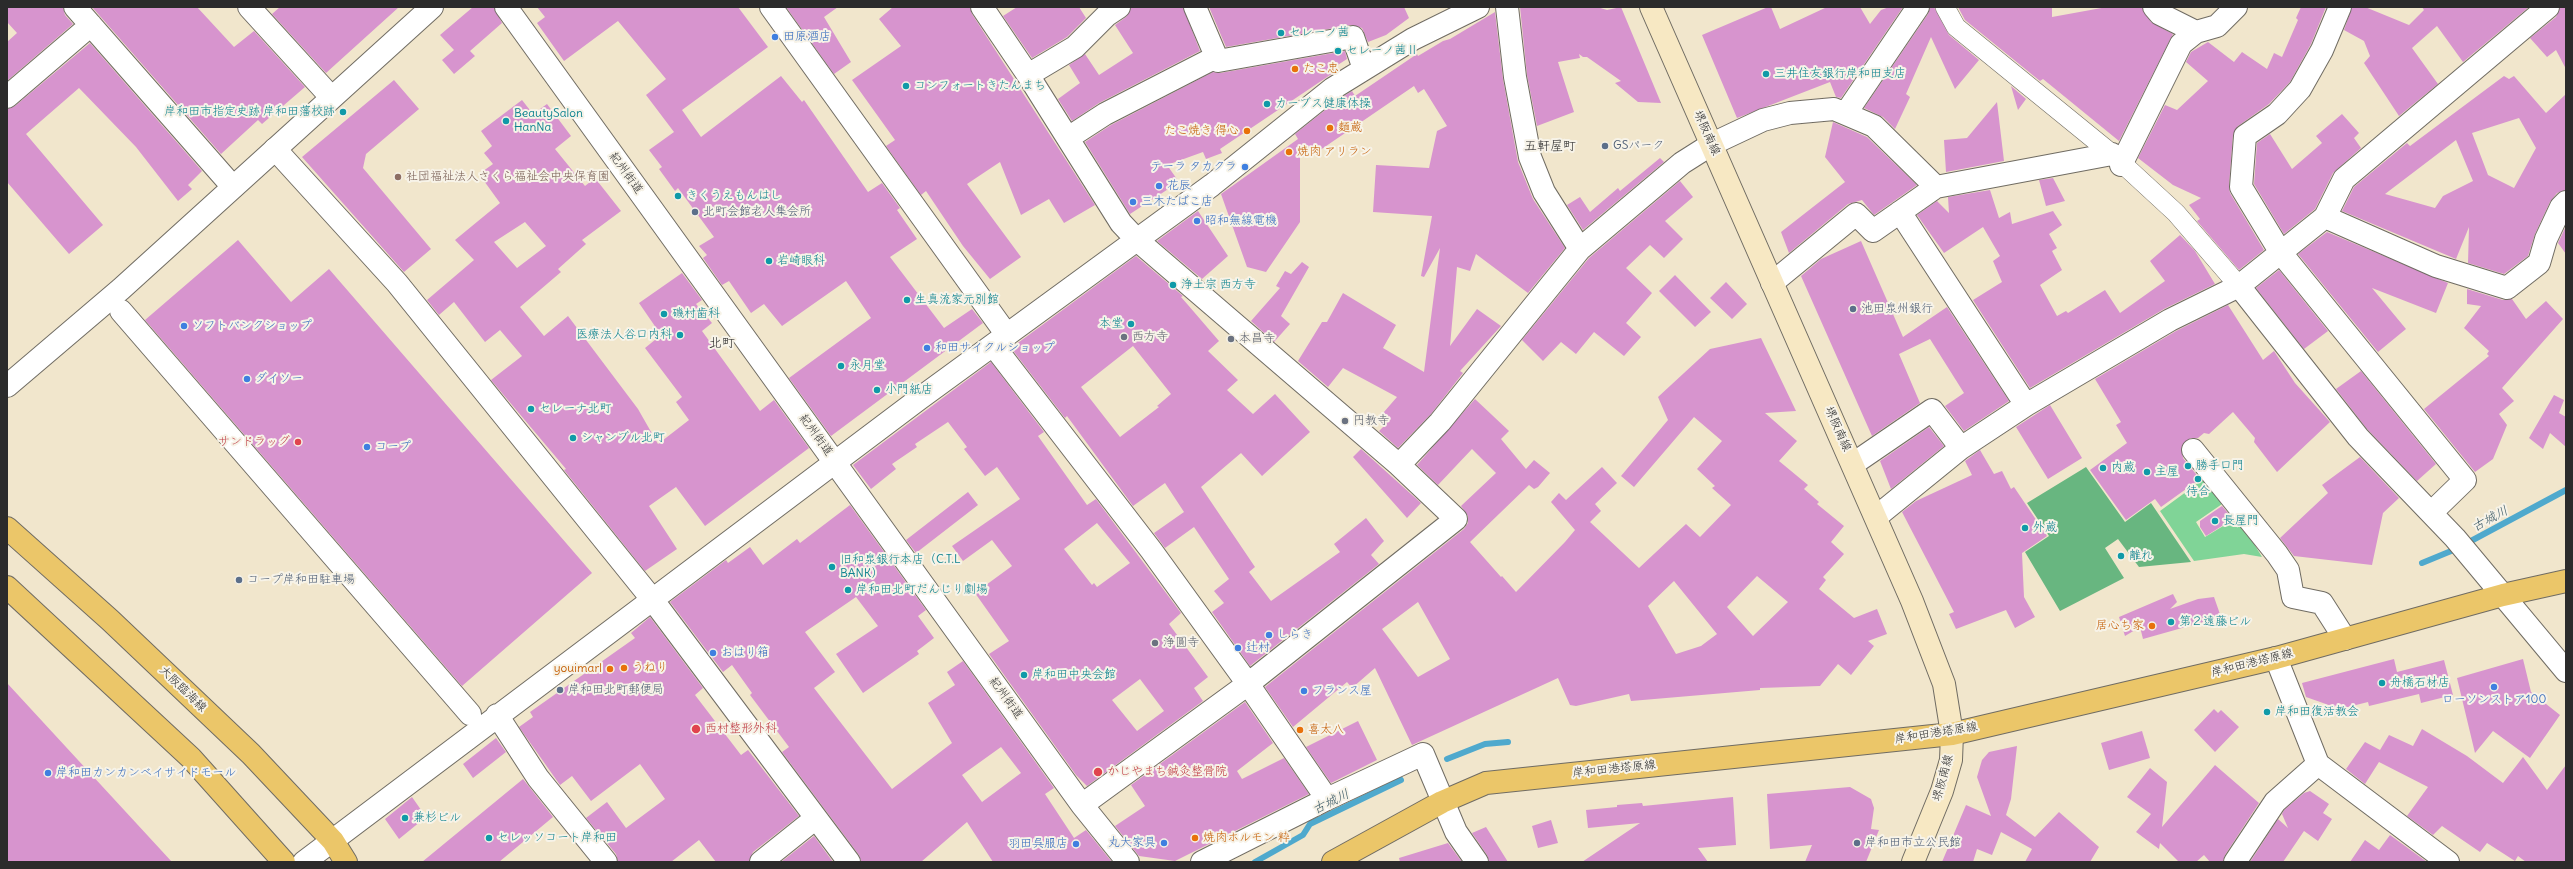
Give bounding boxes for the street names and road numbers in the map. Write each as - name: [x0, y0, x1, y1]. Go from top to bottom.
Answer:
- street label: 堺阪南線: [1691, 108, 1723, 158]
- street label: 紀州街道: [606, 149, 646, 197]
- street label: 堺阪南線: [1822, 404, 1854, 454]
- street label: 紀州街道: [796, 411, 836, 459]
- street label: 岸和田港塔原線: [2210, 646, 2294, 680]
- street label: 大阪臨海線: [156, 663, 210, 715]
- street label: 紀州街道: [986, 674, 1026, 722]
- street label: 岸和田港塔原線: [1893, 719, 1979, 747]
- street label: 堺阪南線: [1930, 753, 1956, 803]
- street label: 岸和田港塔原線: [1571, 757, 1657, 781]

